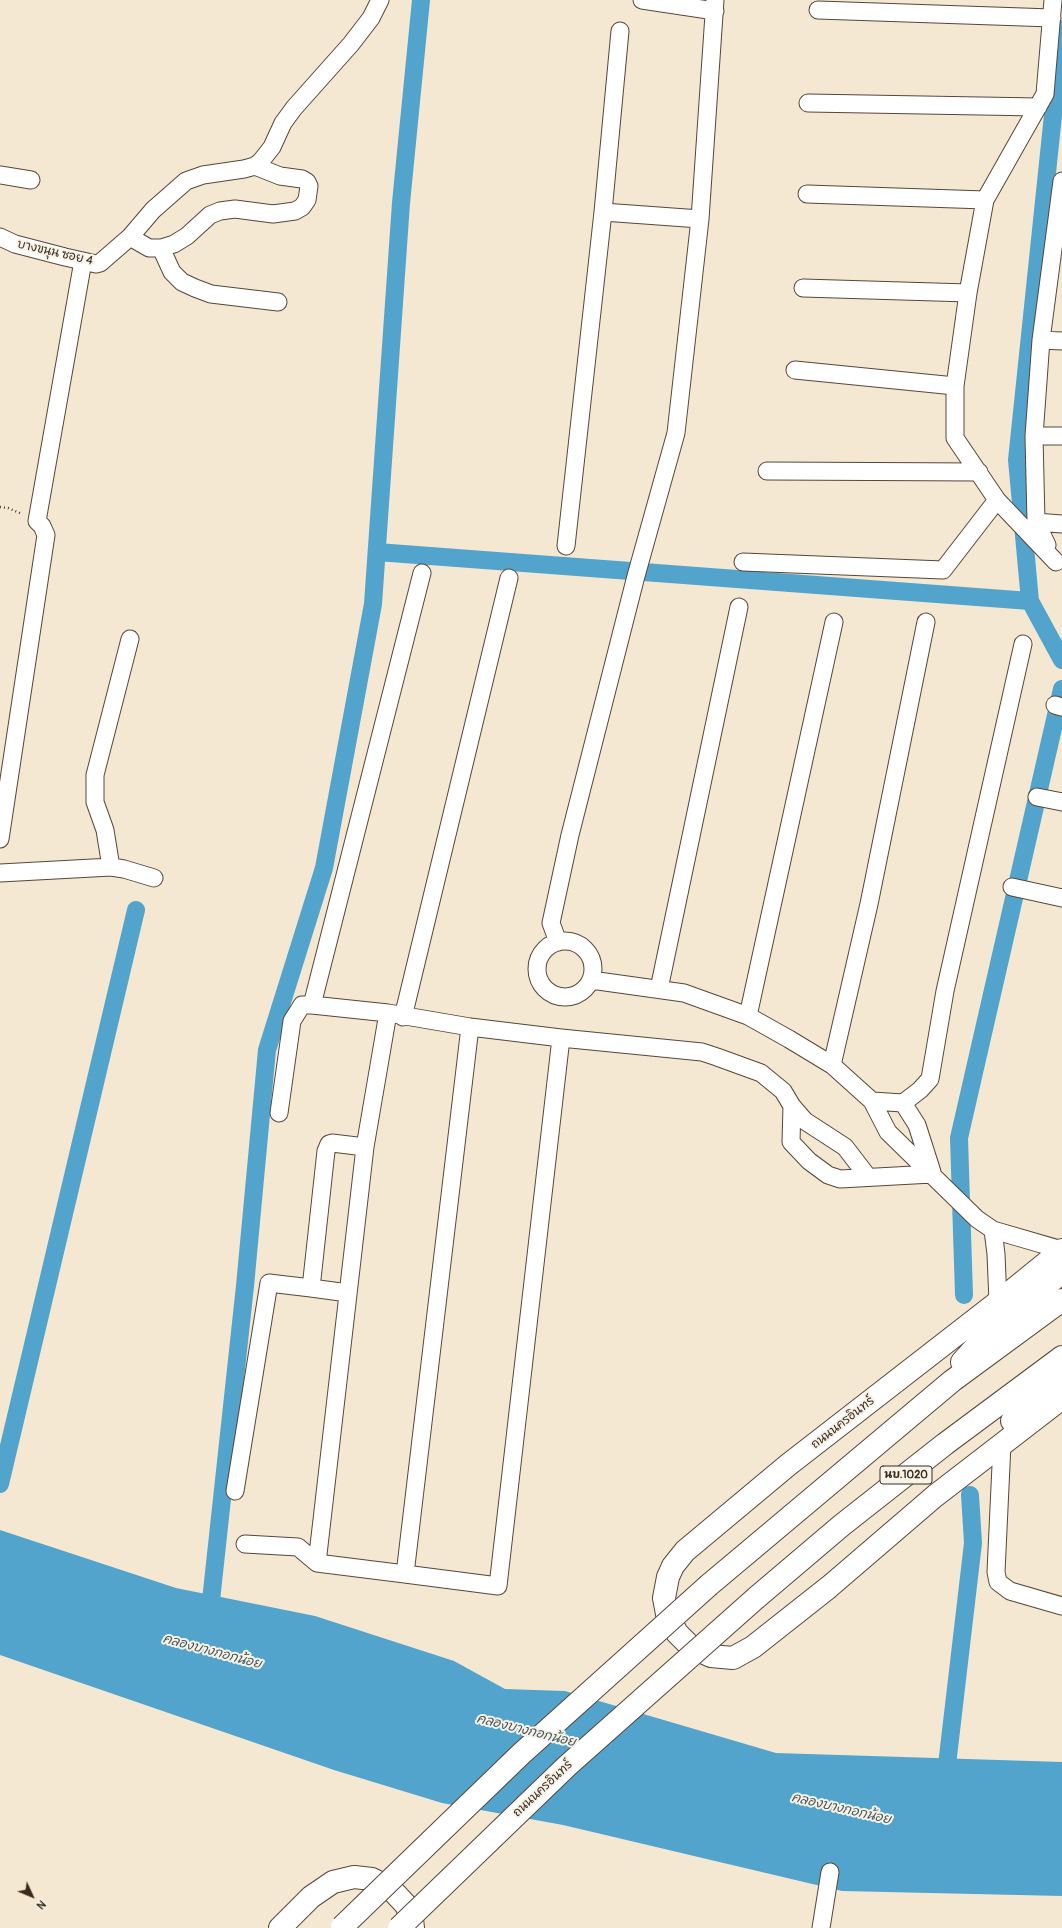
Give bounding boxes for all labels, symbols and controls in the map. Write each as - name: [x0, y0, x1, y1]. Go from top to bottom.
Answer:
- street label: บางขนุน ซอย 4: [16, 237, 94, 269]
- street label: ถนนนครอินทร์: [808, 1394, 878, 1452]
- road number: นบ.1020: [880, 1466, 932, 1484]
- water label: คลองบางกอกน้อย: [161, 1631, 263, 1673]
- water label: คลองบางกอกน้อย: [475, 1711, 577, 1751]
- street label: ถนนนครอินทร์: [510, 1758, 576, 1820]
- water label: คลองบางกอกน้อย: [790, 1790, 892, 1828]
- north arrow: [12, 1876, 52, 1916]
- text: N: [34, 1897, 48, 1912]

